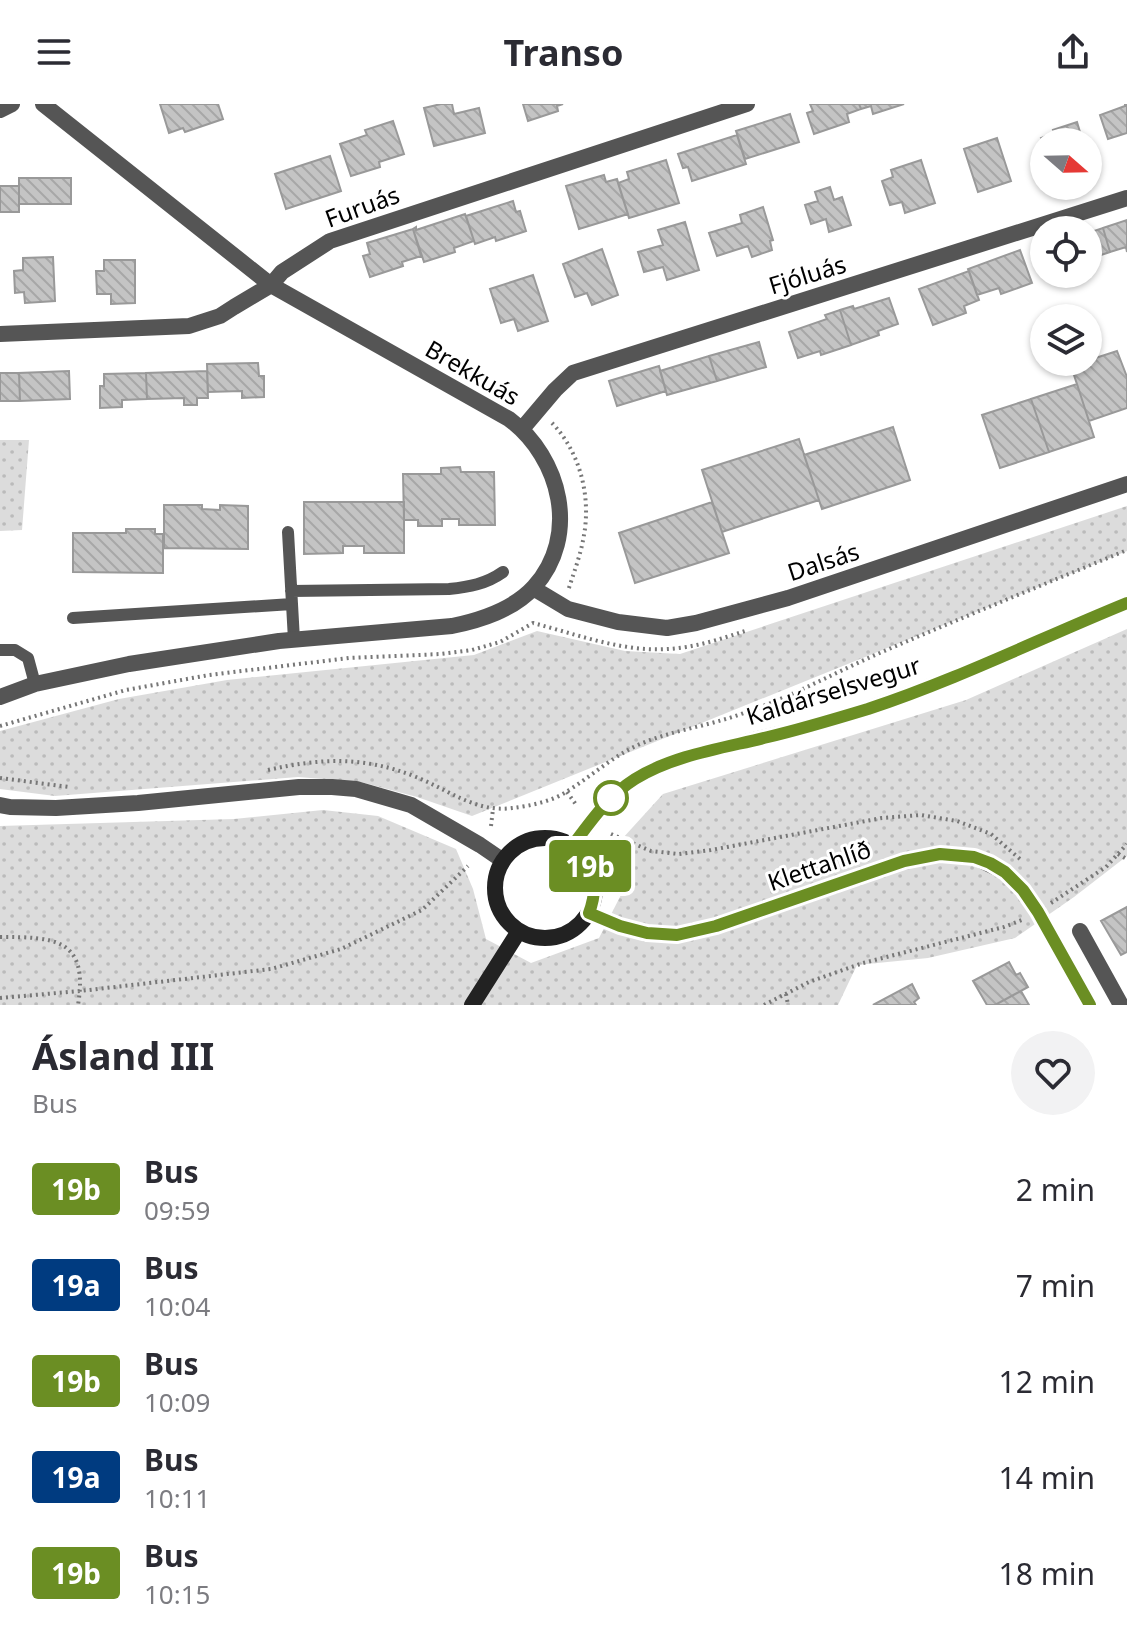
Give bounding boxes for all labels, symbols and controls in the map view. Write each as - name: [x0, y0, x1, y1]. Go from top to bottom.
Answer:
- text: Transo: [504, 28, 623, 77]
- icon: menu: [32, 30, 76, 74]
- icon: share: [1051, 30, 1095, 74]
- north arrow: [1030, 128, 1102, 200]
- map controls: [1030, 128, 1102, 376]
- street label: Furuás: [320, 177, 404, 235]
- button: locate: [1030, 216, 1102, 288]
- street label: Fjóluás: [764, 247, 850, 301]
- button: layers: [1030, 304, 1102, 376]
- street label: Brekkuás: [420, 332, 526, 412]
- street label: Dalsás: [783, 534, 863, 588]
- street label: Kaldárselsvegur: [742, 648, 924, 732]
- unlabelled marker: [594, 781, 628, 815]
- street label: Klettahlíð: [763, 832, 875, 898]
- line badge: 19b: [544, 840, 636, 892]
- text: 19b: [565, 847, 615, 885]
- text: Ásland III: [32, 1029, 214, 1081]
- button: heart: [1011, 1031, 1095, 1115]
- text: Bus: [32, 1085, 77, 1121]
- text: Bus: [144, 1151, 199, 1192]
- text: 2 min: [1016, 1169, 1095, 1210]
- text: 19b: [51, 1170, 101, 1208]
- text: 09:59: [144, 1192, 210, 1228]
- text: Bus: [144, 1247, 199, 1288]
- text: 7 min: [1016, 1265, 1095, 1306]
- text: 19a: [52, 1266, 100, 1304]
- text: 10:04: [144, 1288, 210, 1324]
- text: Bus: [144, 1343, 199, 1384]
- text: 12 min: [999, 1361, 1095, 1402]
- text: 19b: [51, 1362, 101, 1400]
- text: 10:09: [144, 1384, 210, 1420]
- text: Bus: [144, 1439, 199, 1480]
- text: 14 min: [999, 1457, 1095, 1498]
- text: 19a: [52, 1458, 100, 1496]
- text: 10:11: [144, 1480, 210, 1516]
- text: Bus: [144, 1535, 199, 1576]
- text: 18 min: [999, 1553, 1095, 1594]
- text: 19b: [51, 1554, 101, 1592]
- text: 10:15: [144, 1576, 210, 1612]

